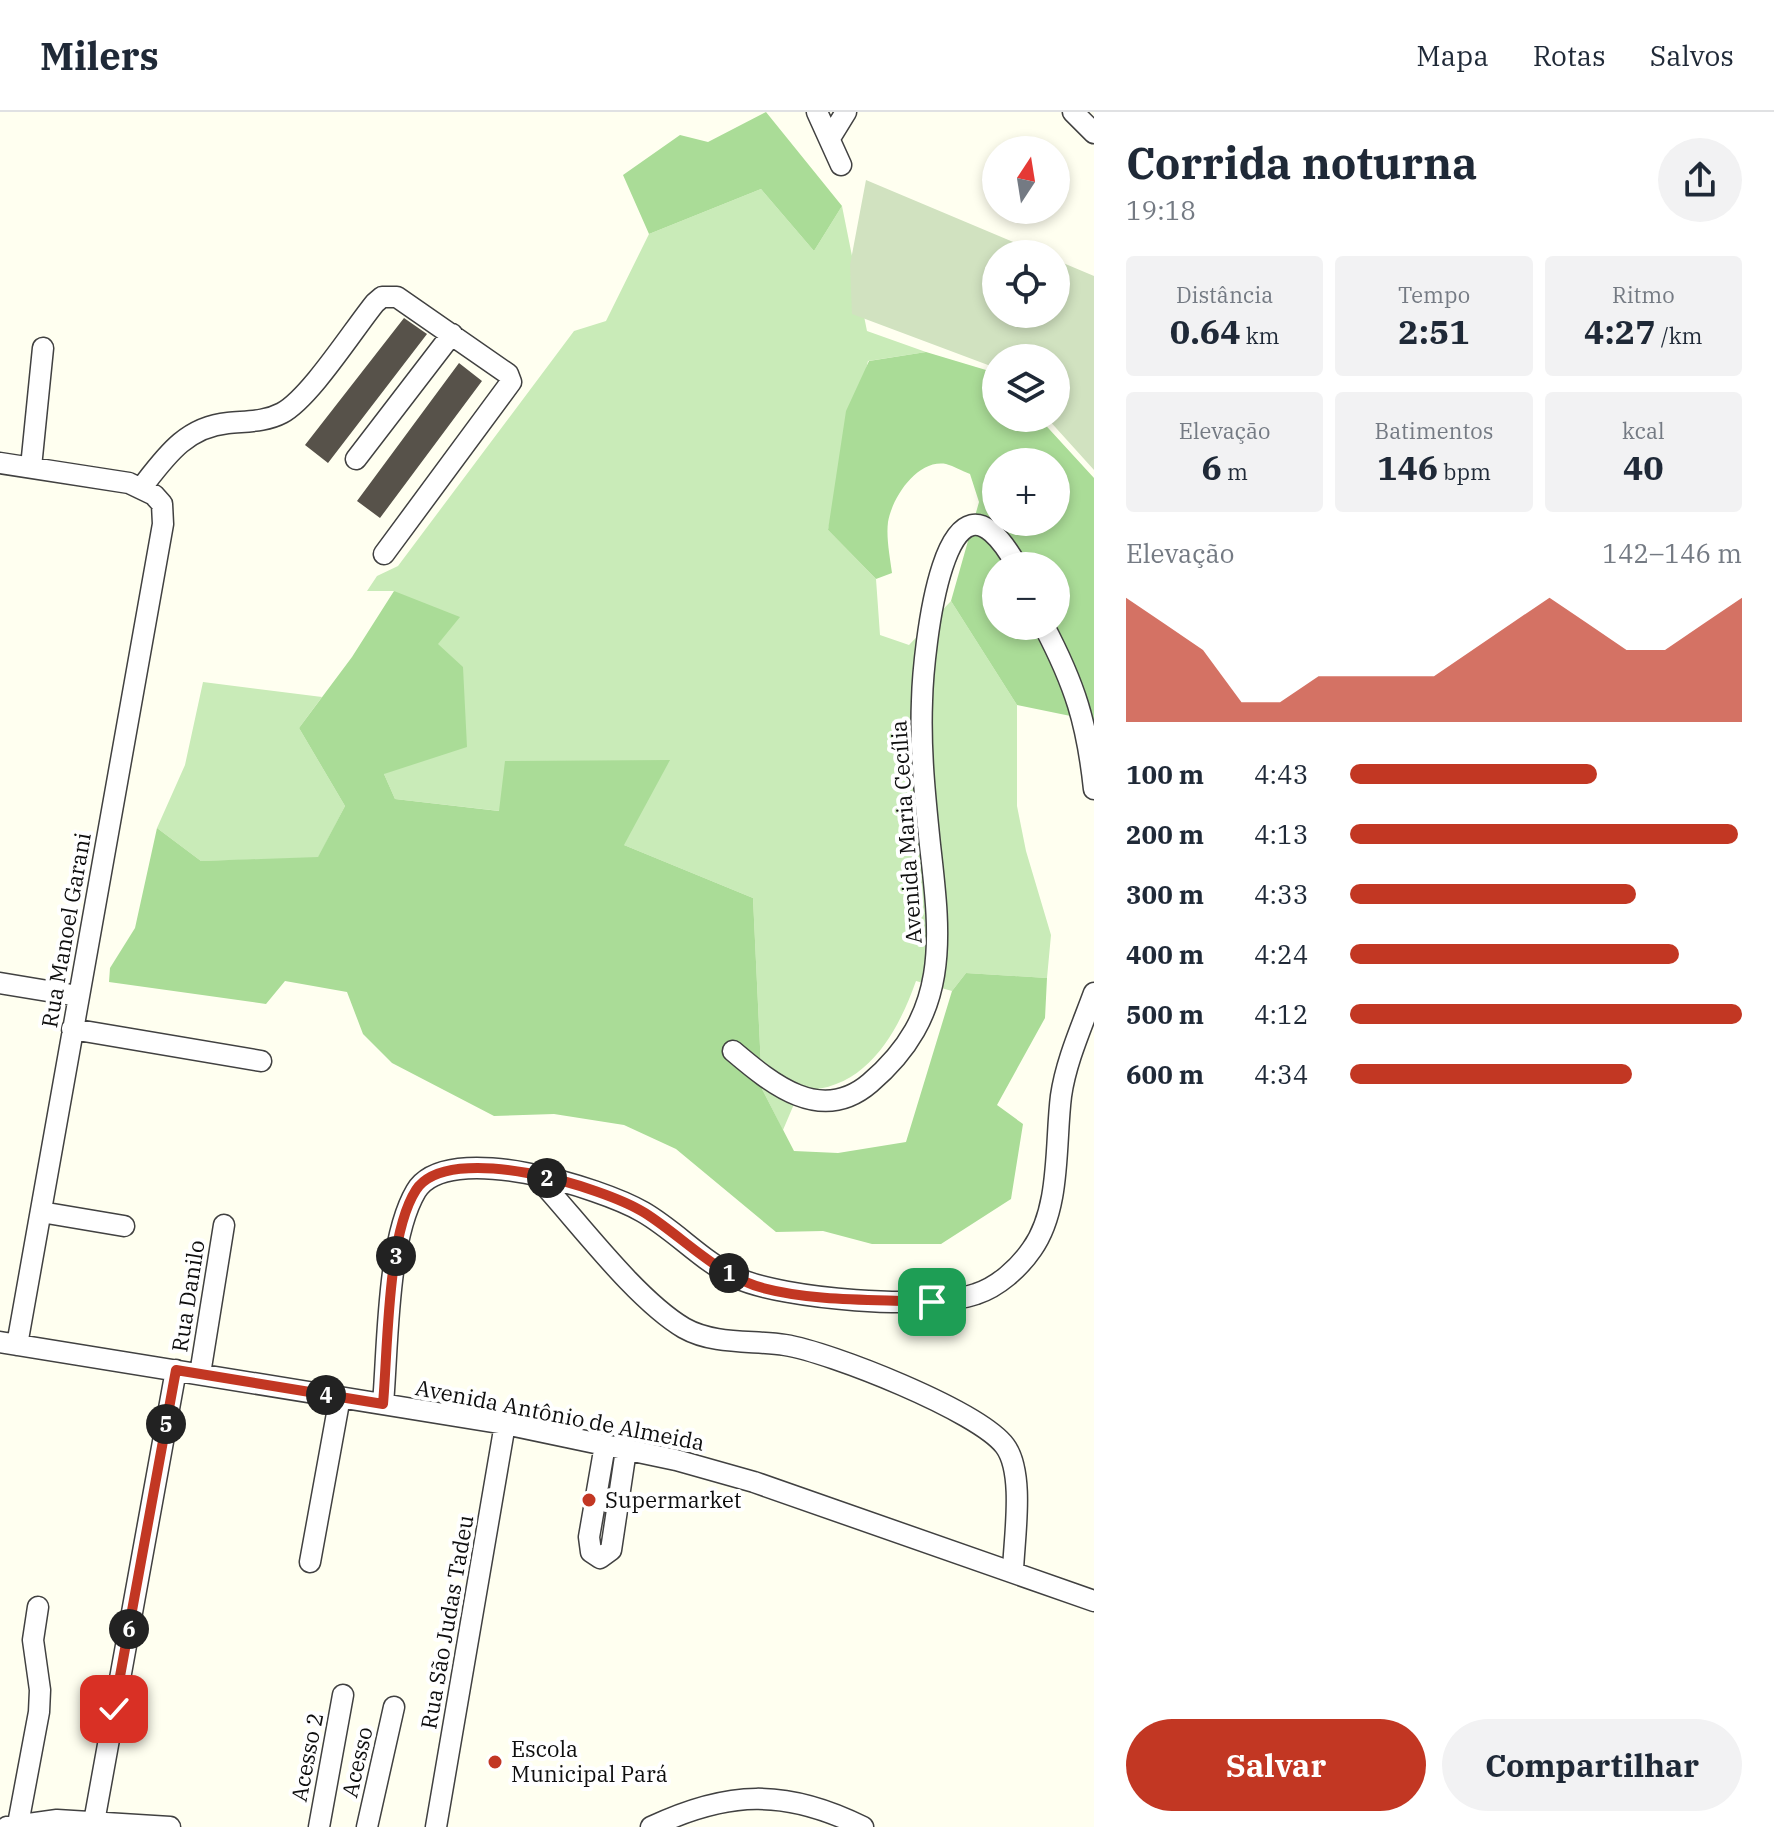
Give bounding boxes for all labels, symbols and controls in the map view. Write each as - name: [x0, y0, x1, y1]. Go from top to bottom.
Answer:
- text: Milers: [40, 31, 159, 80]
- text: Mapa: [1416, 37, 1489, 74]
- text: Rotas: [1533, 37, 1606, 74]
- text: Salvos: [1650, 37, 1734, 74]
- text: Corrida noturna: [1126, 134, 1477, 191]
- north arrow: [982, 136, 1070, 224]
- map controls: [982, 136, 1070, 640]
- button: share: [1658, 138, 1742, 222]
- text: 19:18: [1126, 193, 1196, 227]
- button: locate: [982, 240, 1070, 328]
- text: Distância: [1176, 280, 1273, 309]
- text: Tempo: [1398, 280, 1470, 309]
- text: Ritmo: [1612, 280, 1675, 309]
- text: 0.64: [1170, 309, 1241, 353]
- text: 2:51: [1398, 309, 1470, 353]
- text: 4:27: [1584, 309, 1656, 353]
- text: km: [1241, 321, 1280, 350]
- text: /km: [1656, 321, 1703, 350]
- button: layers: [982, 344, 1070, 432]
- text: Elevação: [1179, 416, 1271, 445]
- text: Batimentos: [1375, 416, 1493, 445]
- text: kcal: [1622, 416, 1665, 445]
- text: 6: [1201, 445, 1222, 489]
- text: 146: [1377, 445, 1438, 489]
- text: 40: [1623, 445, 1664, 489]
- button: +: [982, 448, 1070, 536]
- text: m: [1222, 457, 1248, 486]
- text: bpm: [1438, 457, 1491, 486]
- text: Elevação: [1126, 536, 1234, 570]
- text: 142–146 m: [1602, 536, 1742, 570]
- button: −: [982, 552, 1070, 640]
- street label: Avenida Maria Cecília: [883, 719, 928, 945]
- text: 100 m: [1126, 757, 1204, 791]
- text: 4:43: [1254, 757, 1308, 791]
- text: 200 m: [1126, 817, 1204, 851]
- text: 4:13: [1254, 817, 1308, 851]
- street label: Rua Manoel Garani: [34, 830, 97, 1030]
- text: 300 m: [1126, 877, 1204, 911]
- text: 4:33: [1254, 877, 1308, 911]
- text: 400 m: [1126, 937, 1204, 971]
- text: 4:24: [1254, 937, 1308, 971]
- text: 500 m: [1126, 997, 1204, 1031]
- text: 4:12: [1254, 997, 1308, 1031]
- text: 600 m: [1126, 1057, 1204, 1091]
- text: 4:34: [1254, 1057, 1308, 1091]
- pin: 2: [527, 1158, 567, 1198]
- text: 2: [540, 1163, 554, 1192]
- pin: 3: [376, 1236, 416, 1276]
- street label: Rua Danilo: [164, 1238, 211, 1354]
- text: 3: [389, 1241, 403, 1270]
- pin: 1: [709, 1253, 749, 1293]
- text: 1: [722, 1258, 736, 1287]
- pin: [898, 1268, 966, 1336]
- icon: arrive: [910, 1280, 954, 1324]
- street label: Avenida Antônio de Almeida: [413, 1372, 707, 1457]
- pin: 4: [306, 1375, 346, 1415]
- text: 4: [319, 1380, 333, 1409]
- pin: 5: [146, 1404, 186, 1444]
- text: 5: [159, 1409, 173, 1438]
- place label: Supermarket: [605, 1485, 742, 1514]
- marker: Supermarket: [580, 1491, 598, 1509]
- street label: Rua São Judas Tadeu: [413, 1513, 480, 1731]
- pin: 6: [109, 1609, 149, 1649]
- text: 6: [122, 1614, 136, 1643]
- pin: [80, 1675, 148, 1743]
- icon: check: [92, 1687, 136, 1731]
- street label: Acesso 2: [284, 1710, 329, 1804]
- button: Salvar: [1126, 1719, 1426, 1811]
- button: Compartilhar: [1442, 1719, 1742, 1811]
- street label: Acesso: [334, 1724, 379, 1800]
- place label: Escola Municipal Pará: [511, 1734, 668, 1788]
- marker: Escola Municipal Pará: [486, 1753, 504, 1771]

